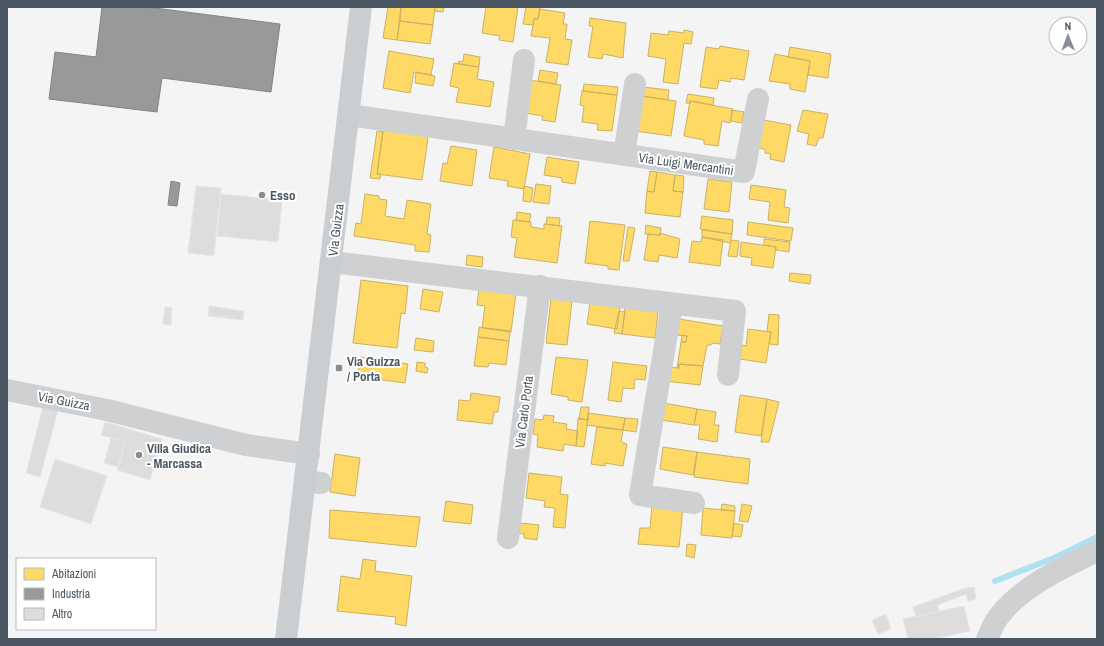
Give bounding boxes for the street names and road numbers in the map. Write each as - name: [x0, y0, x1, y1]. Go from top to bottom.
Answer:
- street label: Via Luigi Mercantini: [637, 149, 735, 179]
- street label: Via Guizza: [324, 203, 348, 257]
- street label: Via Carlo Porta: [511, 375, 537, 449]
- street label: Via Guizza: [37, 388, 91, 414]

